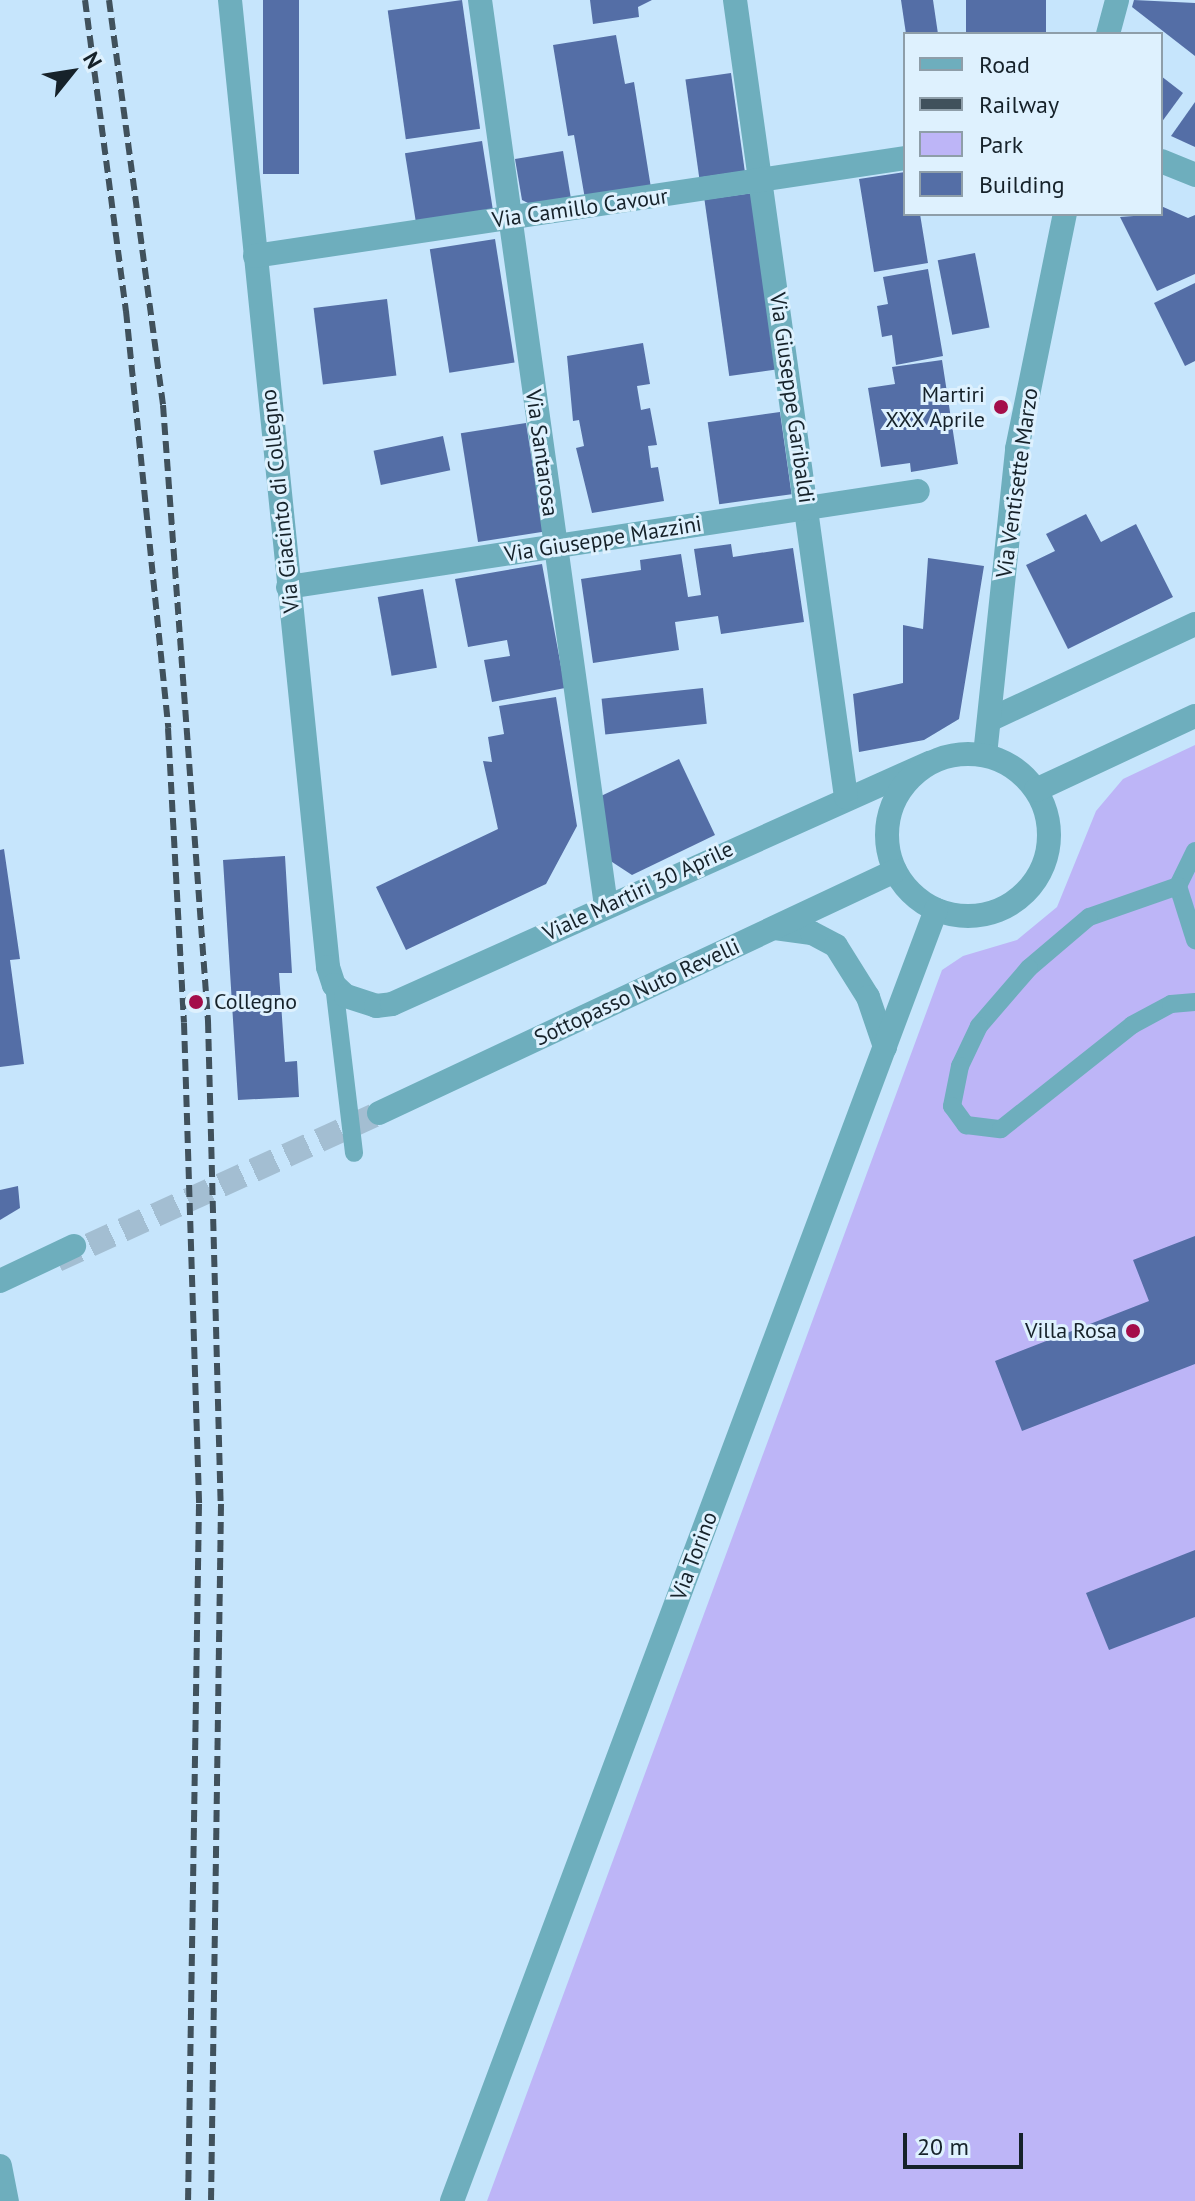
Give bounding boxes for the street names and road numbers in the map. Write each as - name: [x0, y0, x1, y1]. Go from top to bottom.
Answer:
- street label: Via Camillo Cavour: [490, 183, 670, 233]
- street label: Via Giuseppe Garibaldi: [764, 291, 820, 505]
- street label: Via Ventisette Marzo: [991, 386, 1043, 580]
- street label: Via Giacinto di Collegno: [255, 388, 305, 614]
- street label: Via Santarosa: [520, 388, 564, 518]
- street label: Via Giuseppe Mazzini: [502, 510, 704, 568]
- street label: Viale Martiri 30 Aprile: [538, 835, 738, 947]
- street label: Sottopasso Nuto Revelli: [530, 933, 744, 1051]
- street label: Via Torino: [665, 1508, 723, 1604]

